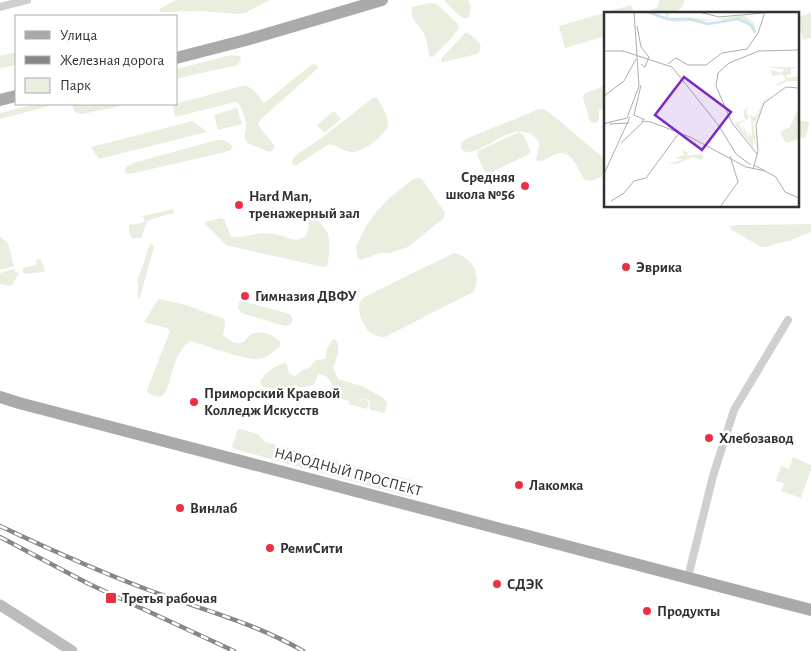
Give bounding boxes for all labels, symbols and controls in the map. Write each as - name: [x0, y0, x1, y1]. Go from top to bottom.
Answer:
- inset map: [604, 12, 798, 208]
- legend: [15, 15, 178, 105]
- text: Улица: [60, 28, 97, 43]
- text: Железная дорога: [60, 53, 165, 68]
- text: Парк: [60, 78, 91, 93]
- place label: Средняя школа №56: [445, 170, 515, 202]
- marker: Средняя школа №56: [519, 180, 531, 192]
- place label: Hard Man, тренажерный зал: [248, 189, 360, 221]
- marker: Hard Man, тренажерный зал: [233, 199, 245, 211]
- place label: Эврика: [636, 260, 682, 275]
- marker: Эврика: [620, 261, 632, 273]
- place label: Гимназия ДВФУ: [255, 289, 357, 304]
- marker: Гимназия ДВФУ: [239, 290, 251, 302]
- place label: Приморский Краевой Колледж Искусств: [204, 386, 340, 418]
- marker: Приморский Краевой Колледж Искусств: [188, 396, 200, 408]
- place label: Хлебозавод: [719, 431, 794, 446]
- marker: Хлебозавод: [703, 432, 715, 444]
- street label: НАРОДНЫЙ ПРОСПЕКТ: [273, 445, 423, 499]
- place label: Лакомка: [529, 478, 583, 493]
- marker: Лакомка: [513, 479, 525, 491]
- place label: Винлаб: [190, 501, 238, 516]
- marker: Винлаб: [174, 502, 186, 514]
- place label: РемиСити: [280, 541, 343, 556]
- marker: РемиСити: [264, 542, 276, 554]
- place label: СДЭК: [507, 577, 543, 592]
- marker: СДЭК: [491, 578, 503, 590]
- marker: Третья рабочая: [104, 591, 118, 605]
- place label: Третья рабочая: [122, 591, 217, 606]
- place label: Продукты: [657, 604, 720, 619]
- marker: Продукты: [641, 605, 653, 617]

